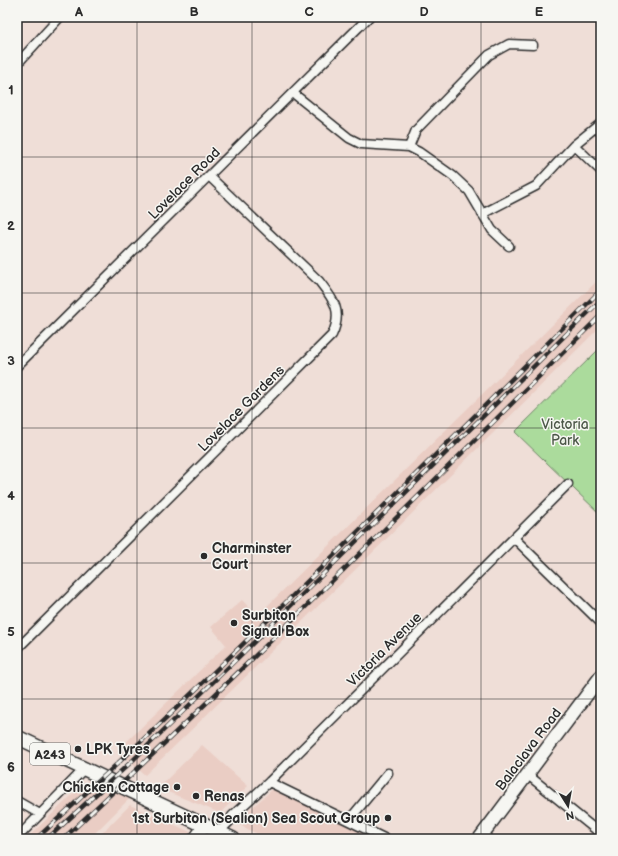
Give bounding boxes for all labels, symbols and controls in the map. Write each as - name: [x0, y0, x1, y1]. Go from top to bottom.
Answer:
- text: A: [74, 4, 83, 20]
- text: B: [189, 4, 199, 20]
- text: C: [304, 4, 314, 20]
- text: D: [419, 4, 429, 20]
- text: E: [535, 4, 544, 20]
- text: 1: [8, 82, 14, 98]
- street label: Lovelace Road: [145, 144, 224, 223]
- text: 2: [7, 218, 15, 234]
- text: 3: [7, 353, 15, 369]
- street label: Lovelace Gardens: [195, 362, 288, 455]
- park label: Victoria Park: [541, 416, 589, 449]
- text: 4: [7, 488, 15, 504]
- place label: Charminster Court: [212, 540, 292, 573]
- marker: Charminster Court: [199, 551, 209, 561]
- place label: Surbiton Signal Box: [242, 607, 310, 640]
- street label: Victoria Avenue: [344, 609, 425, 690]
- marker: Surbiton Signal Box: [229, 618, 239, 628]
- text: 5: [7, 624, 15, 640]
- street label: Balaclava Road: [492, 705, 565, 794]
- place label: LPK Tyres: [86, 741, 150, 758]
- road number: A243: [30, 743, 70, 765]
- marker: LPK Tyres: [73, 744, 83, 754]
- text: 6: [7, 759, 15, 775]
- place label: Chicken Cottage: [63, 779, 169, 796]
- marker: Chicken Cottage: [172, 782, 182, 792]
- north arrow: [548, 786, 588, 826]
- place label: Renas: [204, 788, 244, 805]
- marker: Renas: [191, 791, 201, 801]
- text: N: [565, 808, 575, 822]
- place label: 1st Surbiton (Sealion) Sea Scout Group: [132, 810, 380, 827]
- marker: 1st Surbiton (Sealion) Sea Scout Group: [383, 813, 393, 823]

